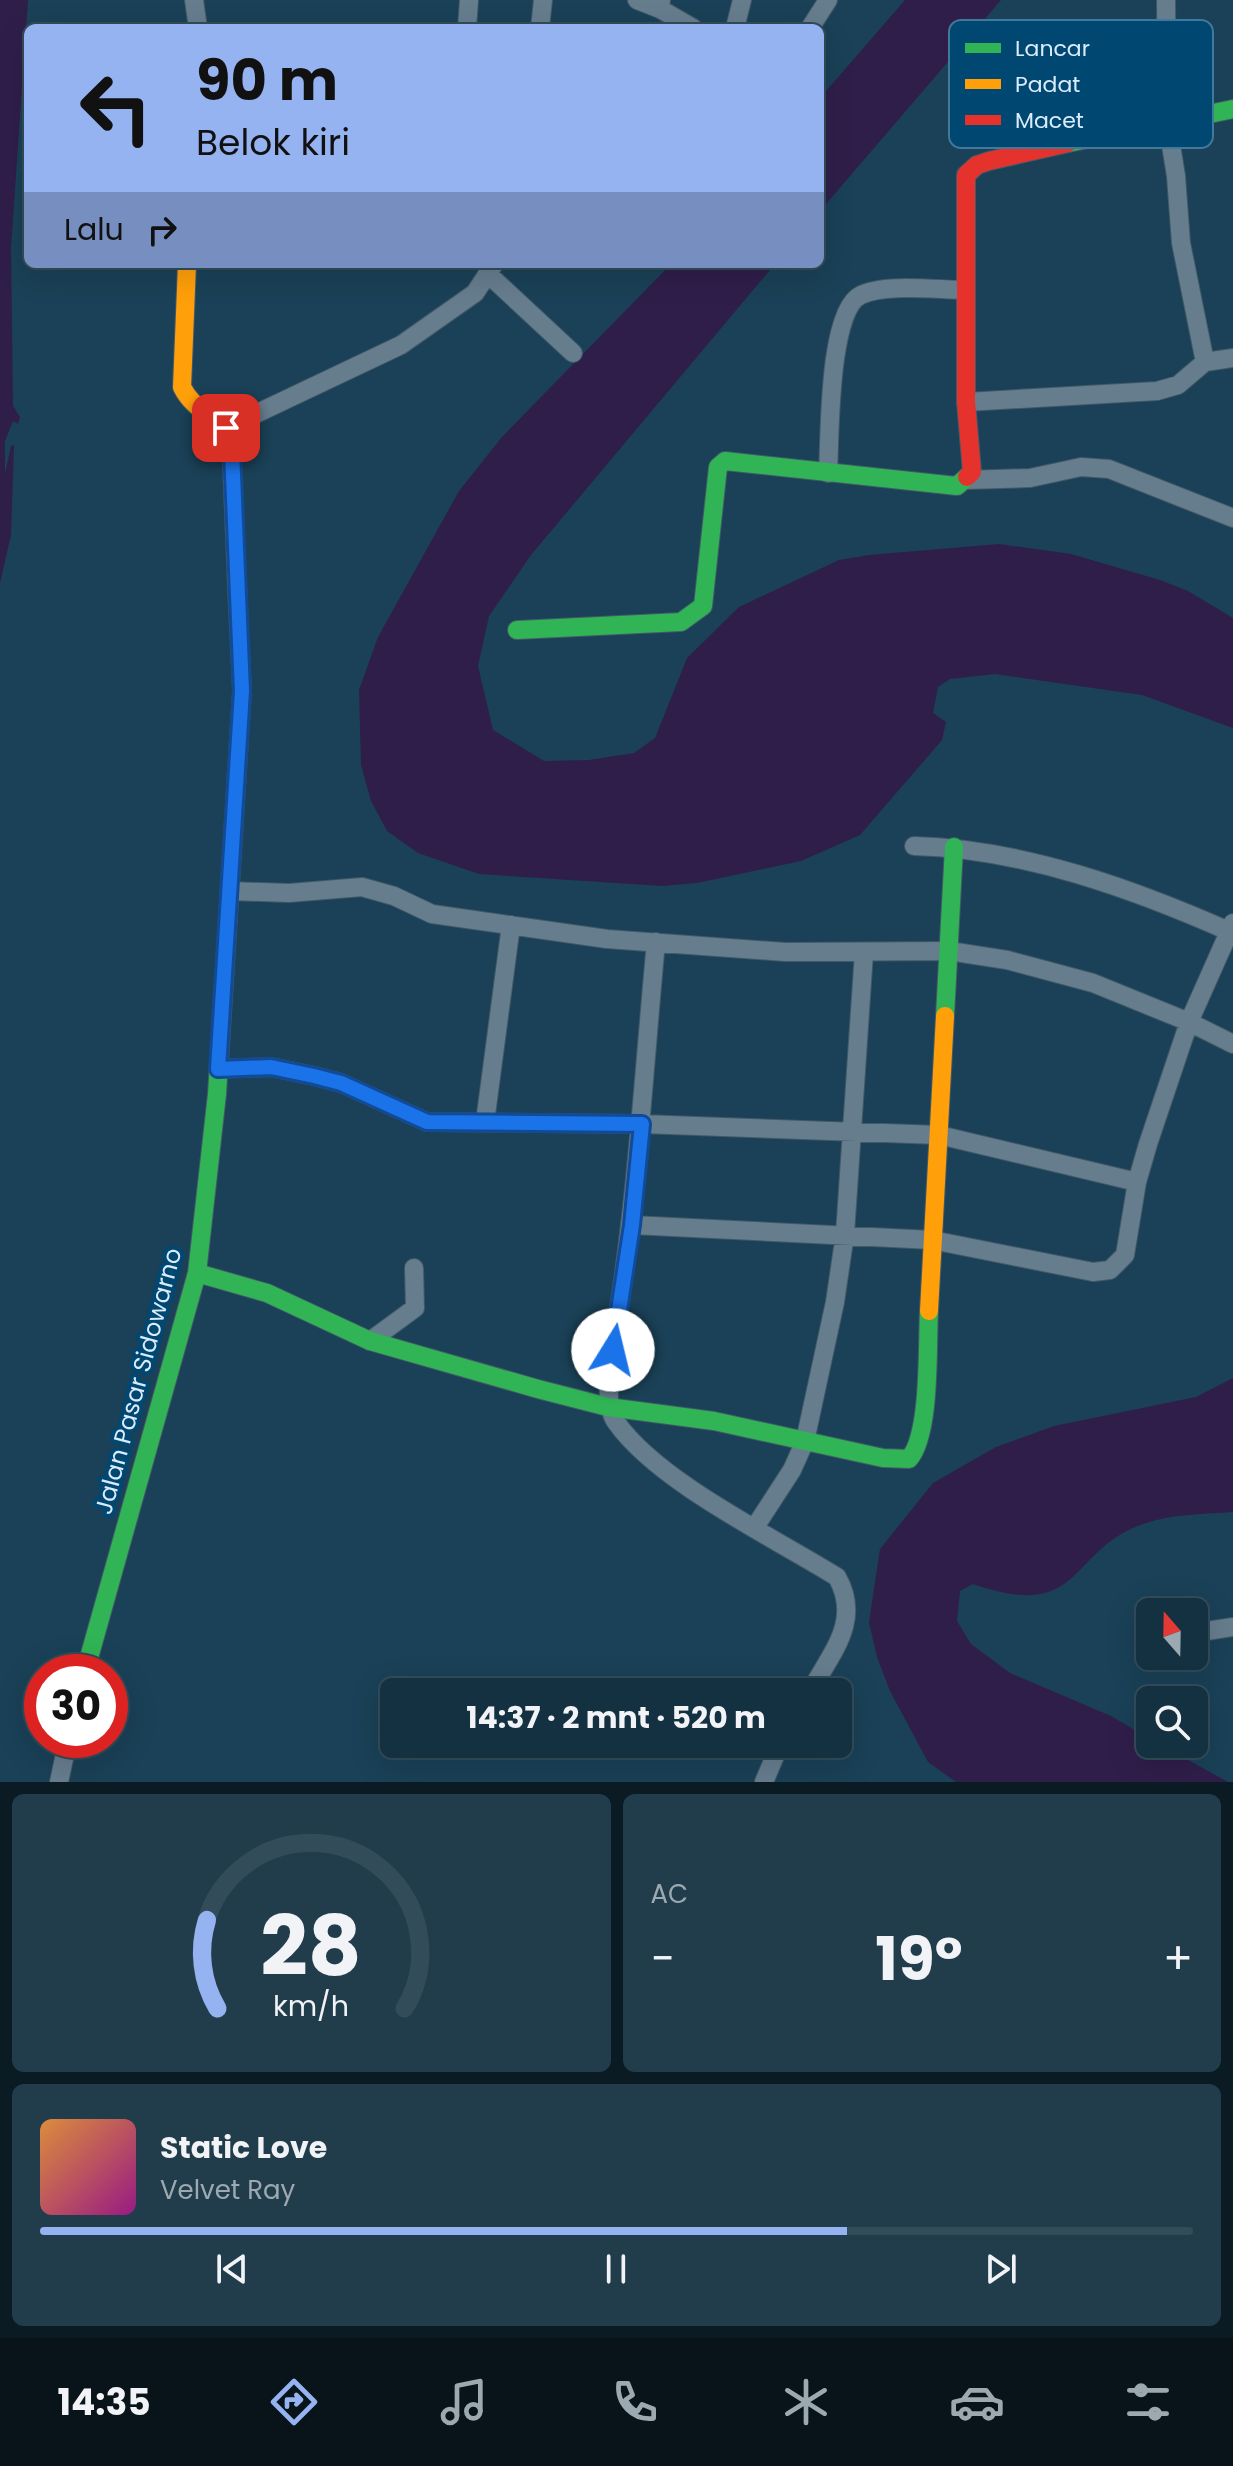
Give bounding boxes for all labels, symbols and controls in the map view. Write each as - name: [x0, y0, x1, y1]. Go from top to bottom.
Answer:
- legend: [949, 20, 1213, 148]
- text: Lancar: [1015, 33, 1090, 64]
- text: 90 m: [196, 41, 338, 120]
- icon: left: [64, 56, 168, 160]
- text: Padat: [1015, 69, 1080, 100]
- text: Macet: [1015, 105, 1084, 136]
- text: Belok kiri: [196, 117, 350, 168]
- text: Lalu: [64, 208, 124, 251]
- icon: right: [140, 208, 184, 252]
- pin: [192, 394, 260, 462]
- icon: arrive: [204, 406, 248, 450]
- street label: Jalan Pasar Sidowarno: [87, 1244, 189, 1518]
- position arrow: [571, 1308, 655, 1392]
- north arrow: [1136, 1598, 1208, 1670]
- map controls: [1136, 1598, 1208, 1758]
- speed limit sign: 30: [24, 1654, 128, 1758]
- button: search: [1136, 1686, 1208, 1758]
- text: 14:37 · 2 mnt · 520 m: [466, 1696, 766, 1739]
- text: AC: [651, 1876, 688, 1912]
- text: 28: [261, 1888, 362, 2004]
- text: 19°: [875, 1917, 962, 2001]
- text: −: [651, 1928, 675, 1989]
- text: +: [1163, 1928, 1193, 1989]
- text: km/h: [273, 1986, 349, 2026]
- text: Static Love: [160, 2126, 327, 2169]
- text: Velvet Ray: [160, 2172, 295, 2208]
- icon: previous: [210, 2247, 254, 2291]
- icon: pause: [594, 2247, 638, 2291]
- icon: next: [979, 2247, 1023, 2291]
- icon: directions: [266, 2374, 322, 2430]
- icon: music: [436, 2374, 492, 2430]
- icon: phone: [607, 2374, 663, 2430]
- icon: climate: [778, 2374, 834, 2430]
- icon: car: [949, 2374, 1005, 2430]
- icon: filters: [1120, 2374, 1176, 2430]
- text: 14:35: [57, 2377, 151, 2428]

